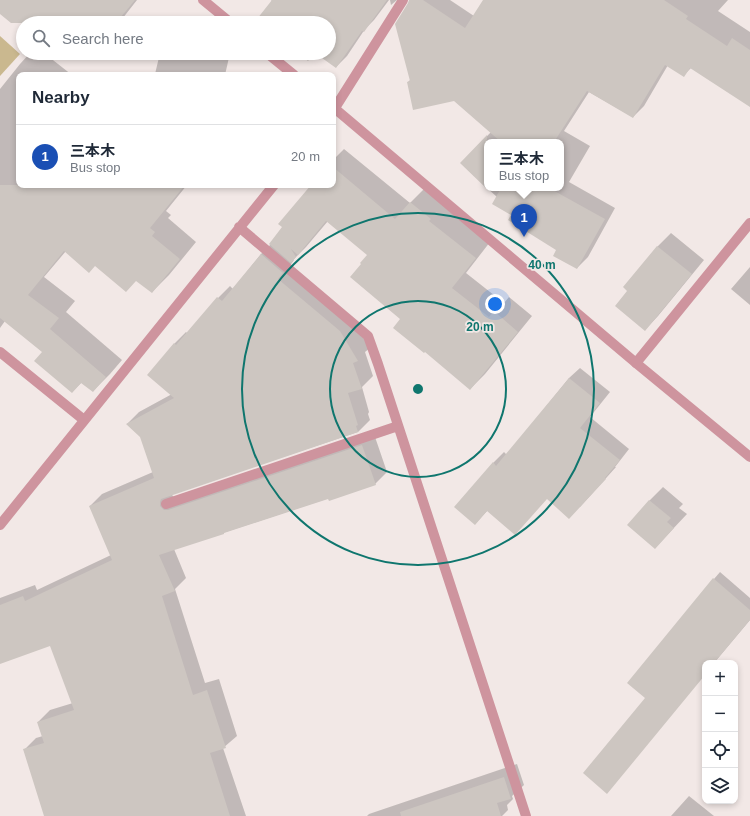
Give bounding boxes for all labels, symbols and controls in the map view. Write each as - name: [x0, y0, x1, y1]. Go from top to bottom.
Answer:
- search box: [16, 16, 336, 60]
- icon: search: [30, 27, 52, 49]
- text: Search here: [62, 30, 144, 47]
- text: Nearby: [32, 88, 90, 107]
- popup: [484, 139, 564, 191]
- text: 三本木: [70, 142, 115, 159]
- text: 1: [41, 149, 49, 164]
- text: 20 m: [291, 149, 320, 164]
- text: 三本木: [499, 150, 544, 167]
- text: Bus stop: [70, 160, 121, 175]
- text: Bus stop: [499, 168, 549, 183]
- pin: 1: [511, 204, 537, 237]
- text: 40 m: [528, 258, 556, 272]
- your location: [485, 294, 505, 314]
- text: 20 m: [466, 320, 494, 334]
- centre of rings: [411, 382, 425, 396]
- map controls: [702, 660, 738, 804]
- button: +: [702, 660, 738, 696]
- button: −: [702, 696, 738, 732]
- button: locate: [702, 732, 738, 768]
- button: layers: [702, 768, 738, 804]

